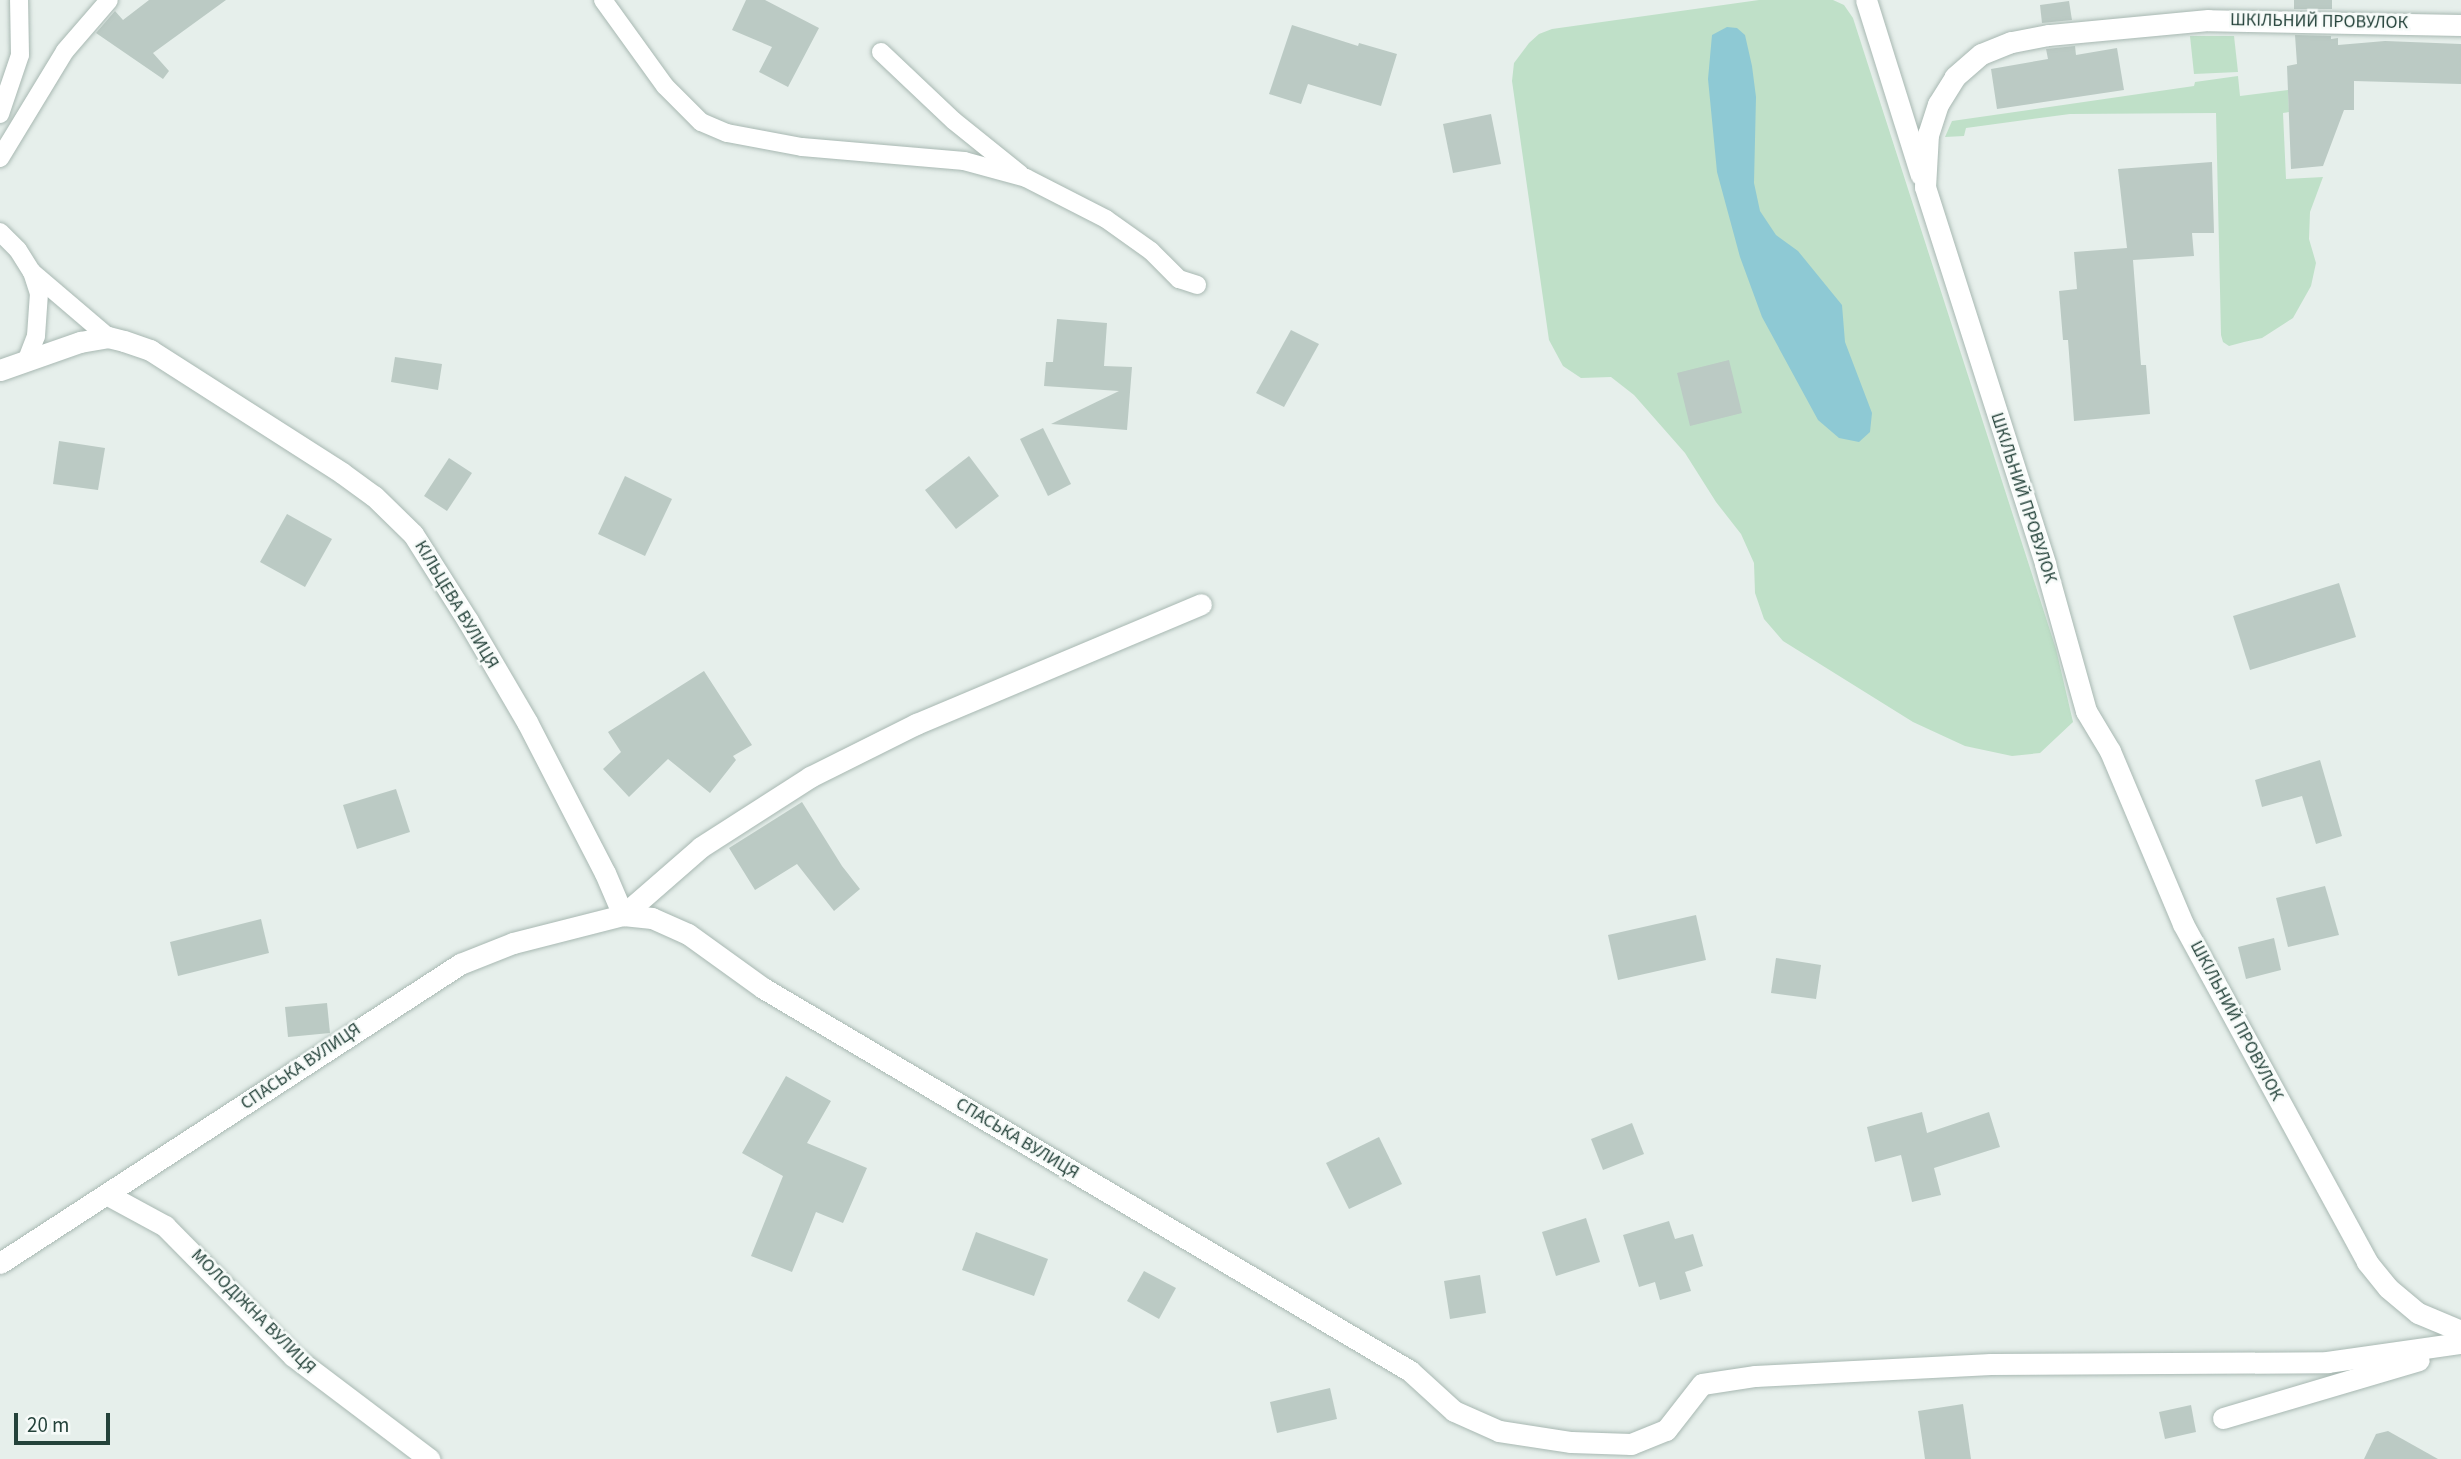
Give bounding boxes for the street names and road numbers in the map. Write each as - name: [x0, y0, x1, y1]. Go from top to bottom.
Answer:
- street label: ШКІЛЬНИЙ ПРОВУЛОК: [2230, 10, 2408, 34]
- street label: ШКІЛЬНИЙ ПРОВУЛОК: [1985, 410, 2061, 586]
- street label: КІЛЬЦЕВА ВУЛИЦЯ: [409, 537, 503, 673]
- street label: ШКІЛЬНИЙ ПРОВУЛОК: [2185, 937, 2287, 1105]
- street label: СПАСЬКА ВУЛИЦЯ: [237, 1019, 365, 1115]
- street label: СПАСЬКА ВУЛИЦЯ: [951, 1094, 1083, 1184]
- street label: МОЛОДІЖНА ВУЛИЦЯ: [186, 1245, 320, 1379]

